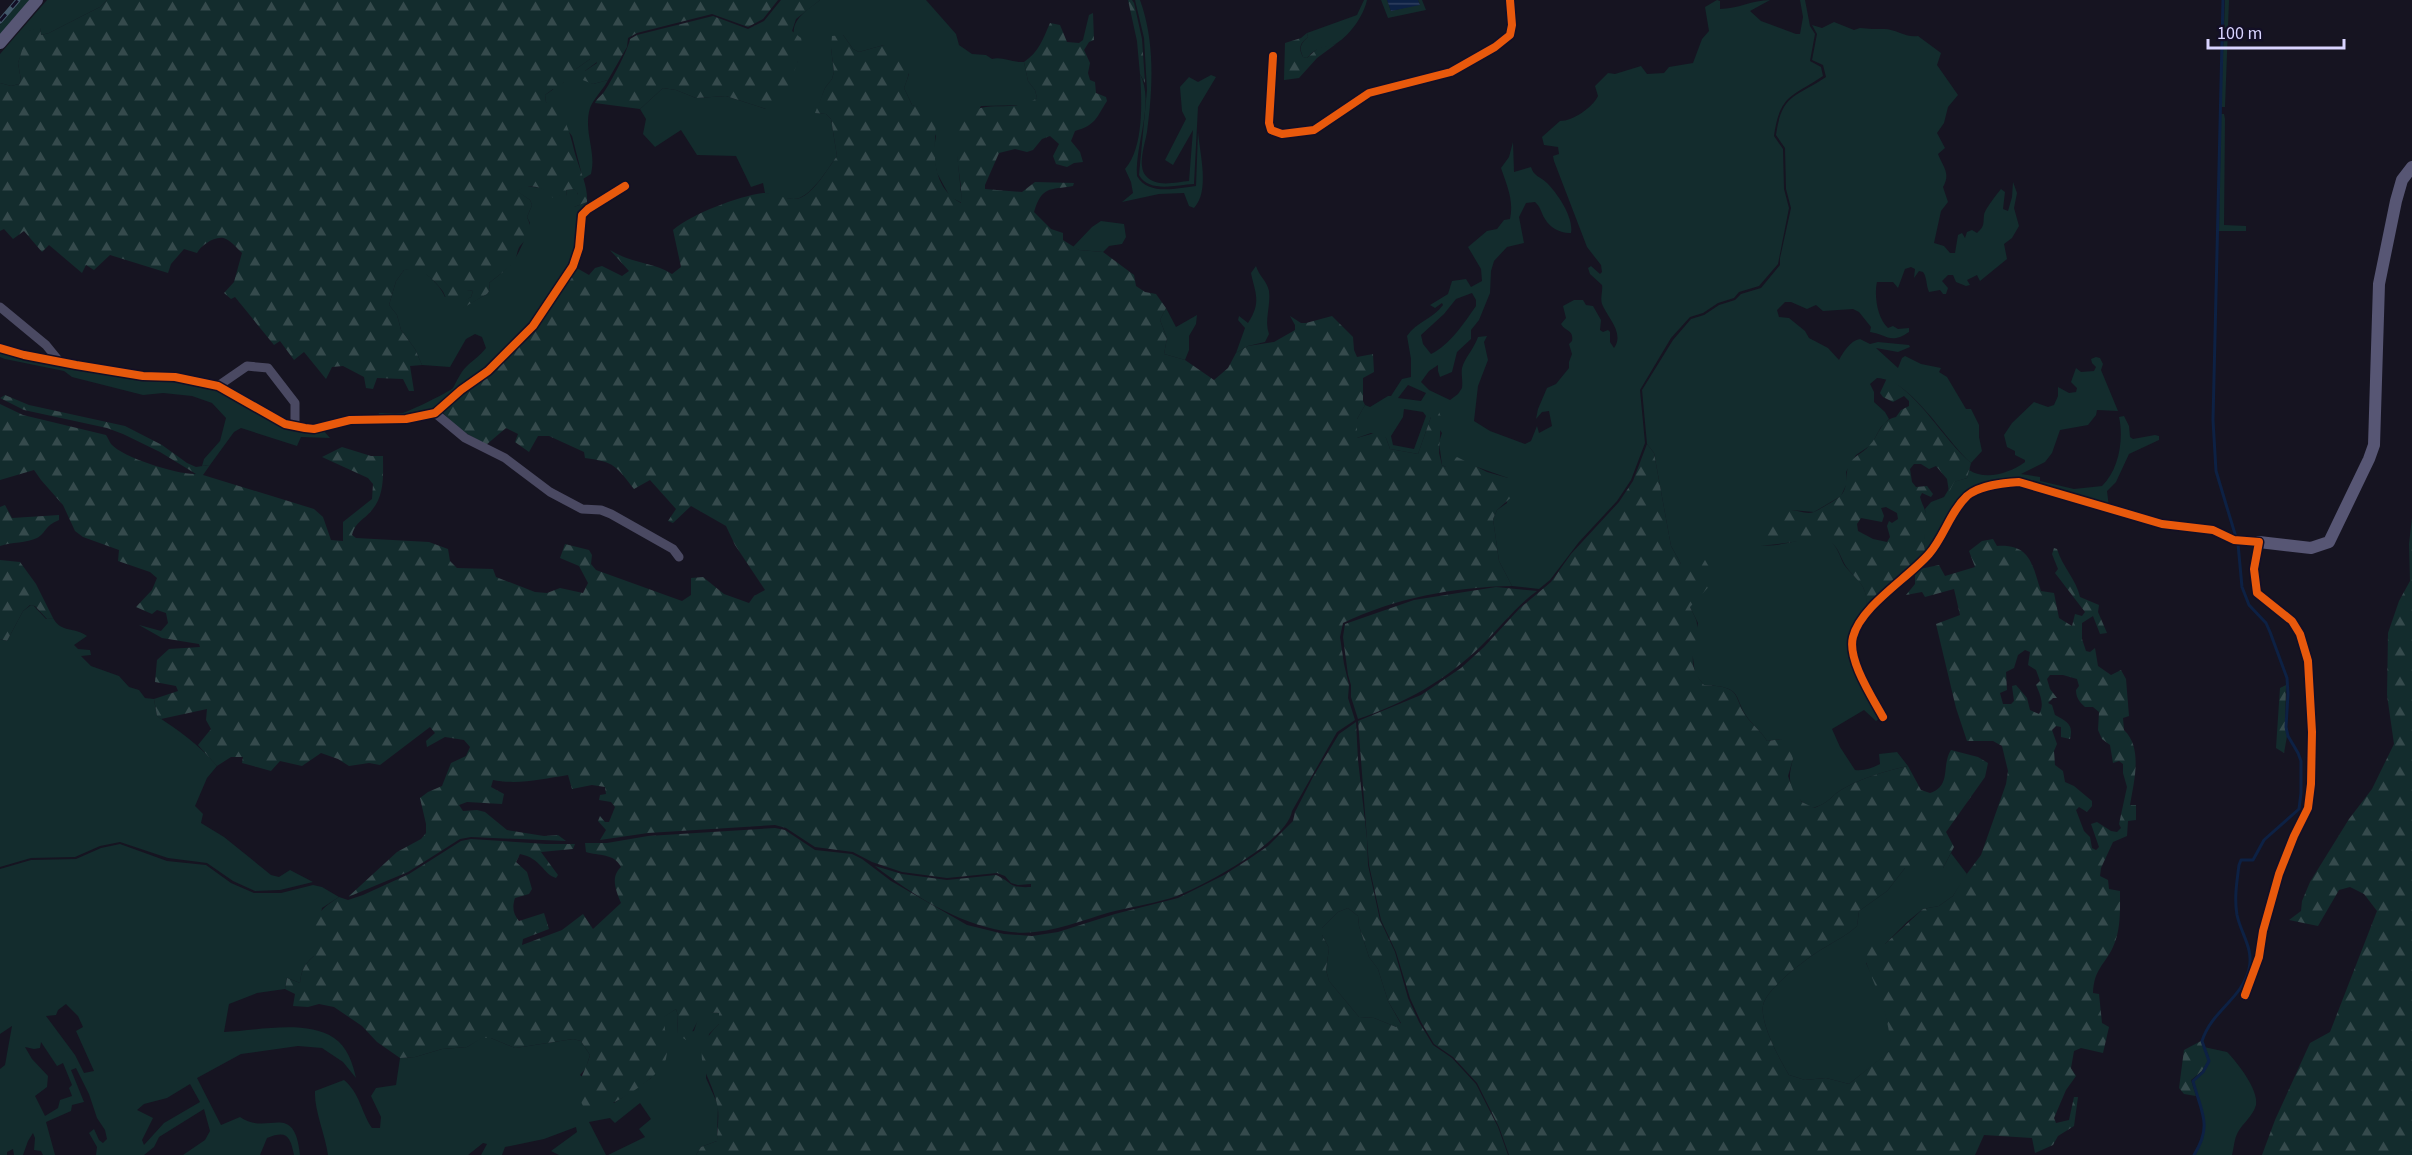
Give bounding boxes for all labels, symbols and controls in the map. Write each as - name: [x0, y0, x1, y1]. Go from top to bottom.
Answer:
- scale bar: [2208, 12, 2344, 50]
- text: 100 m: [2217, 21, 2262, 46]

